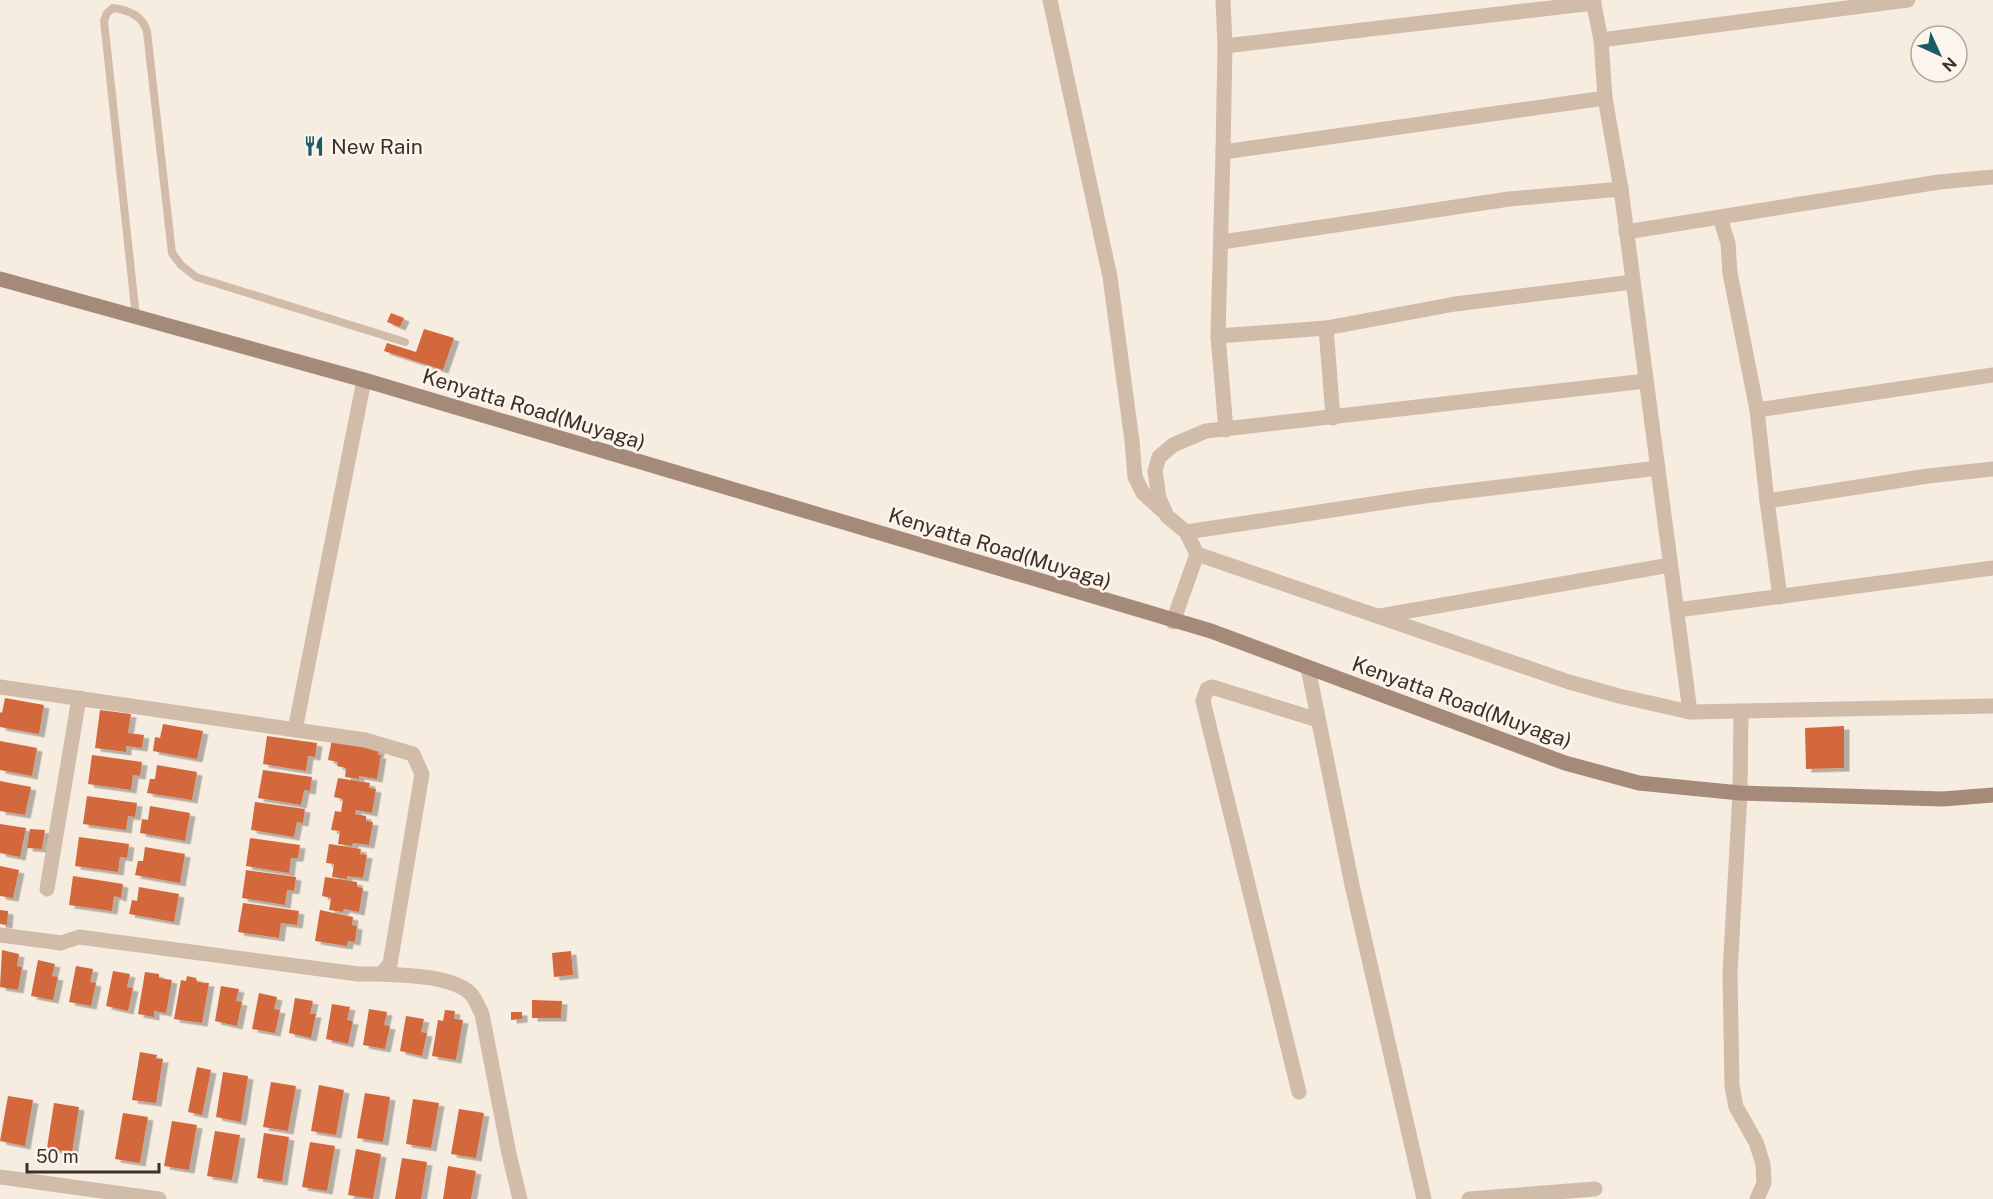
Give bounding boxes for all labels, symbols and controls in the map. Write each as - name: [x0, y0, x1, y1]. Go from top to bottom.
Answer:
- north arrow: [1909, 24, 1969, 84]
- text: N: [1938, 53, 1960, 75]
- restaurant icon: New Rain: [302, 134, 326, 158]
- place label: New Rain: [331, 134, 423, 159]
- street label: Kenyatta Road(Muyaga): [420, 363, 648, 455]
- street label: Kenyatta Road(Muyaga): [886, 502, 1114, 594]
- street label: Kenyatta Road(Muyaga): [1349, 651, 1575, 753]
- scale bar: [27, 1136, 159, 1174]
- text: 50 m: [36, 1146, 79, 1167]

